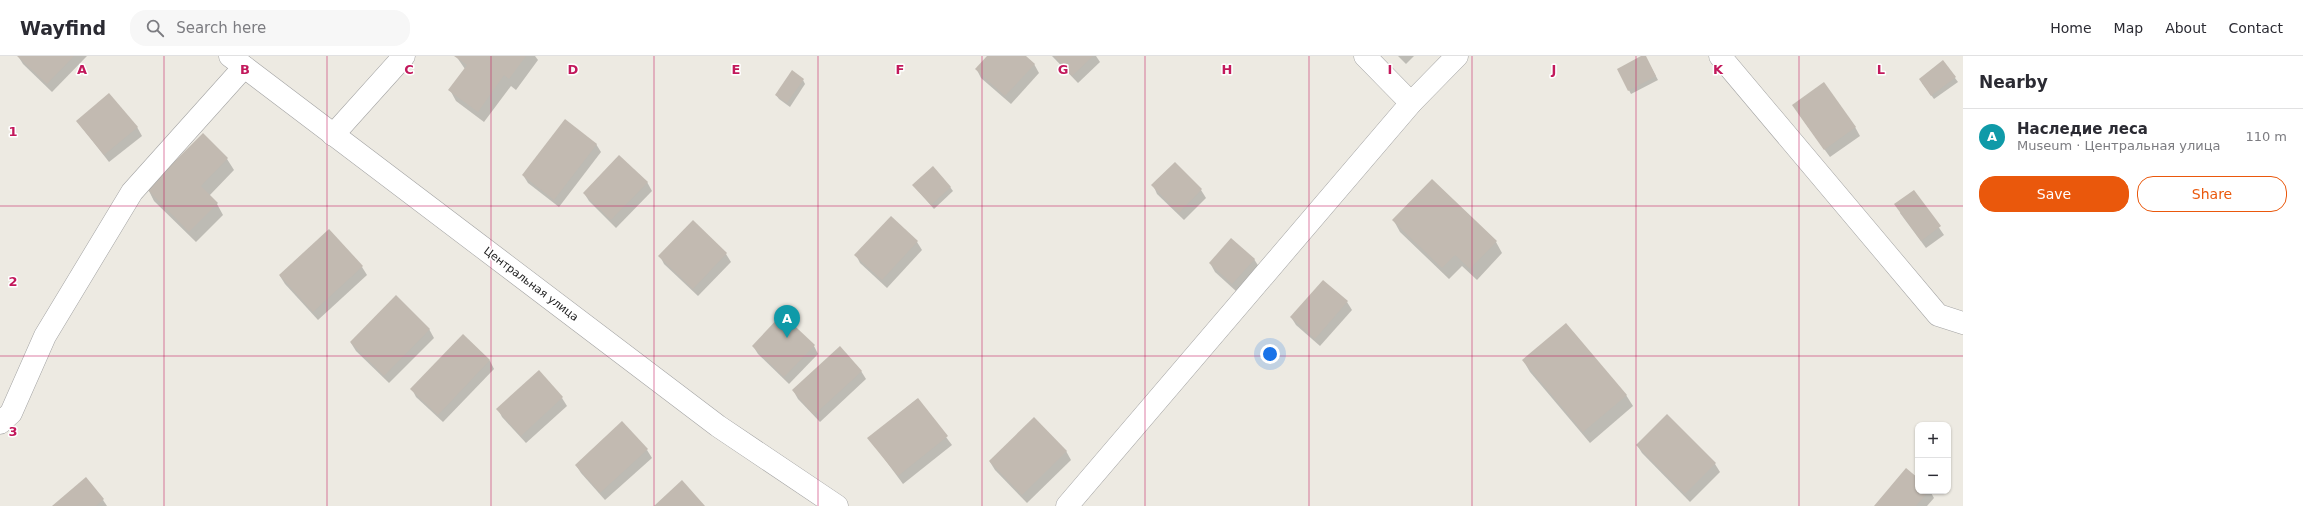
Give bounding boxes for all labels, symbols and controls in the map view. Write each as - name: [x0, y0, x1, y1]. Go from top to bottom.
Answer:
- search box: [130, 10, 410, 46]
- text: Wayfind: [20, 17, 106, 39]
- icon: search: [144, 17, 166, 39]
- text: Search here: [176, 19, 266, 37]
- text: Home: [2050, 20, 2092, 36]
- text: Map: [2114, 20, 2143, 36]
- text: About: [2165, 20, 2207, 36]
- text: Contact: [2229, 20, 2283, 36]
- text: A: [77, 62, 87, 77]
- text: B: [240, 62, 250, 77]
- text: C: [404, 62, 414, 77]
- text: D: [568, 62, 579, 77]
- text: E: [732, 62, 740, 77]
- text: F: [896, 62, 904, 77]
- text: G: [1058, 62, 1068, 77]
- text: H: [1222, 62, 1232, 77]
- text: I: [1388, 62, 1392, 77]
- text: J: [1551, 62, 1556, 77]
- text: K: [1713, 62, 1724, 77]
- text: L: [1877, 62, 1885, 77]
- text: Nearby: [1979, 72, 2048, 92]
- text: Наследие леса: [2017, 120, 2148, 138]
- text: 1: [8, 124, 18, 139]
- text: A: [1987, 129, 1997, 144]
- text: 110 m: [2245, 129, 2287, 144]
- text: Museum · Центральная улица: [2017, 138, 2221, 153]
- button: Save: [1979, 176, 2129, 212]
- button: Share: [2137, 176, 2287, 212]
- street label: Центральная улица: [481, 244, 581, 324]
- text: 2: [8, 274, 18, 289]
- pin: A: [774, 305, 800, 338]
- your location: [1260, 344, 1280, 364]
- map controls: [1915, 422, 1951, 494]
- button: +: [1915, 422, 1951, 458]
- text: 3: [8, 424, 18, 439]
- button: −: [1915, 458, 1951, 494]

